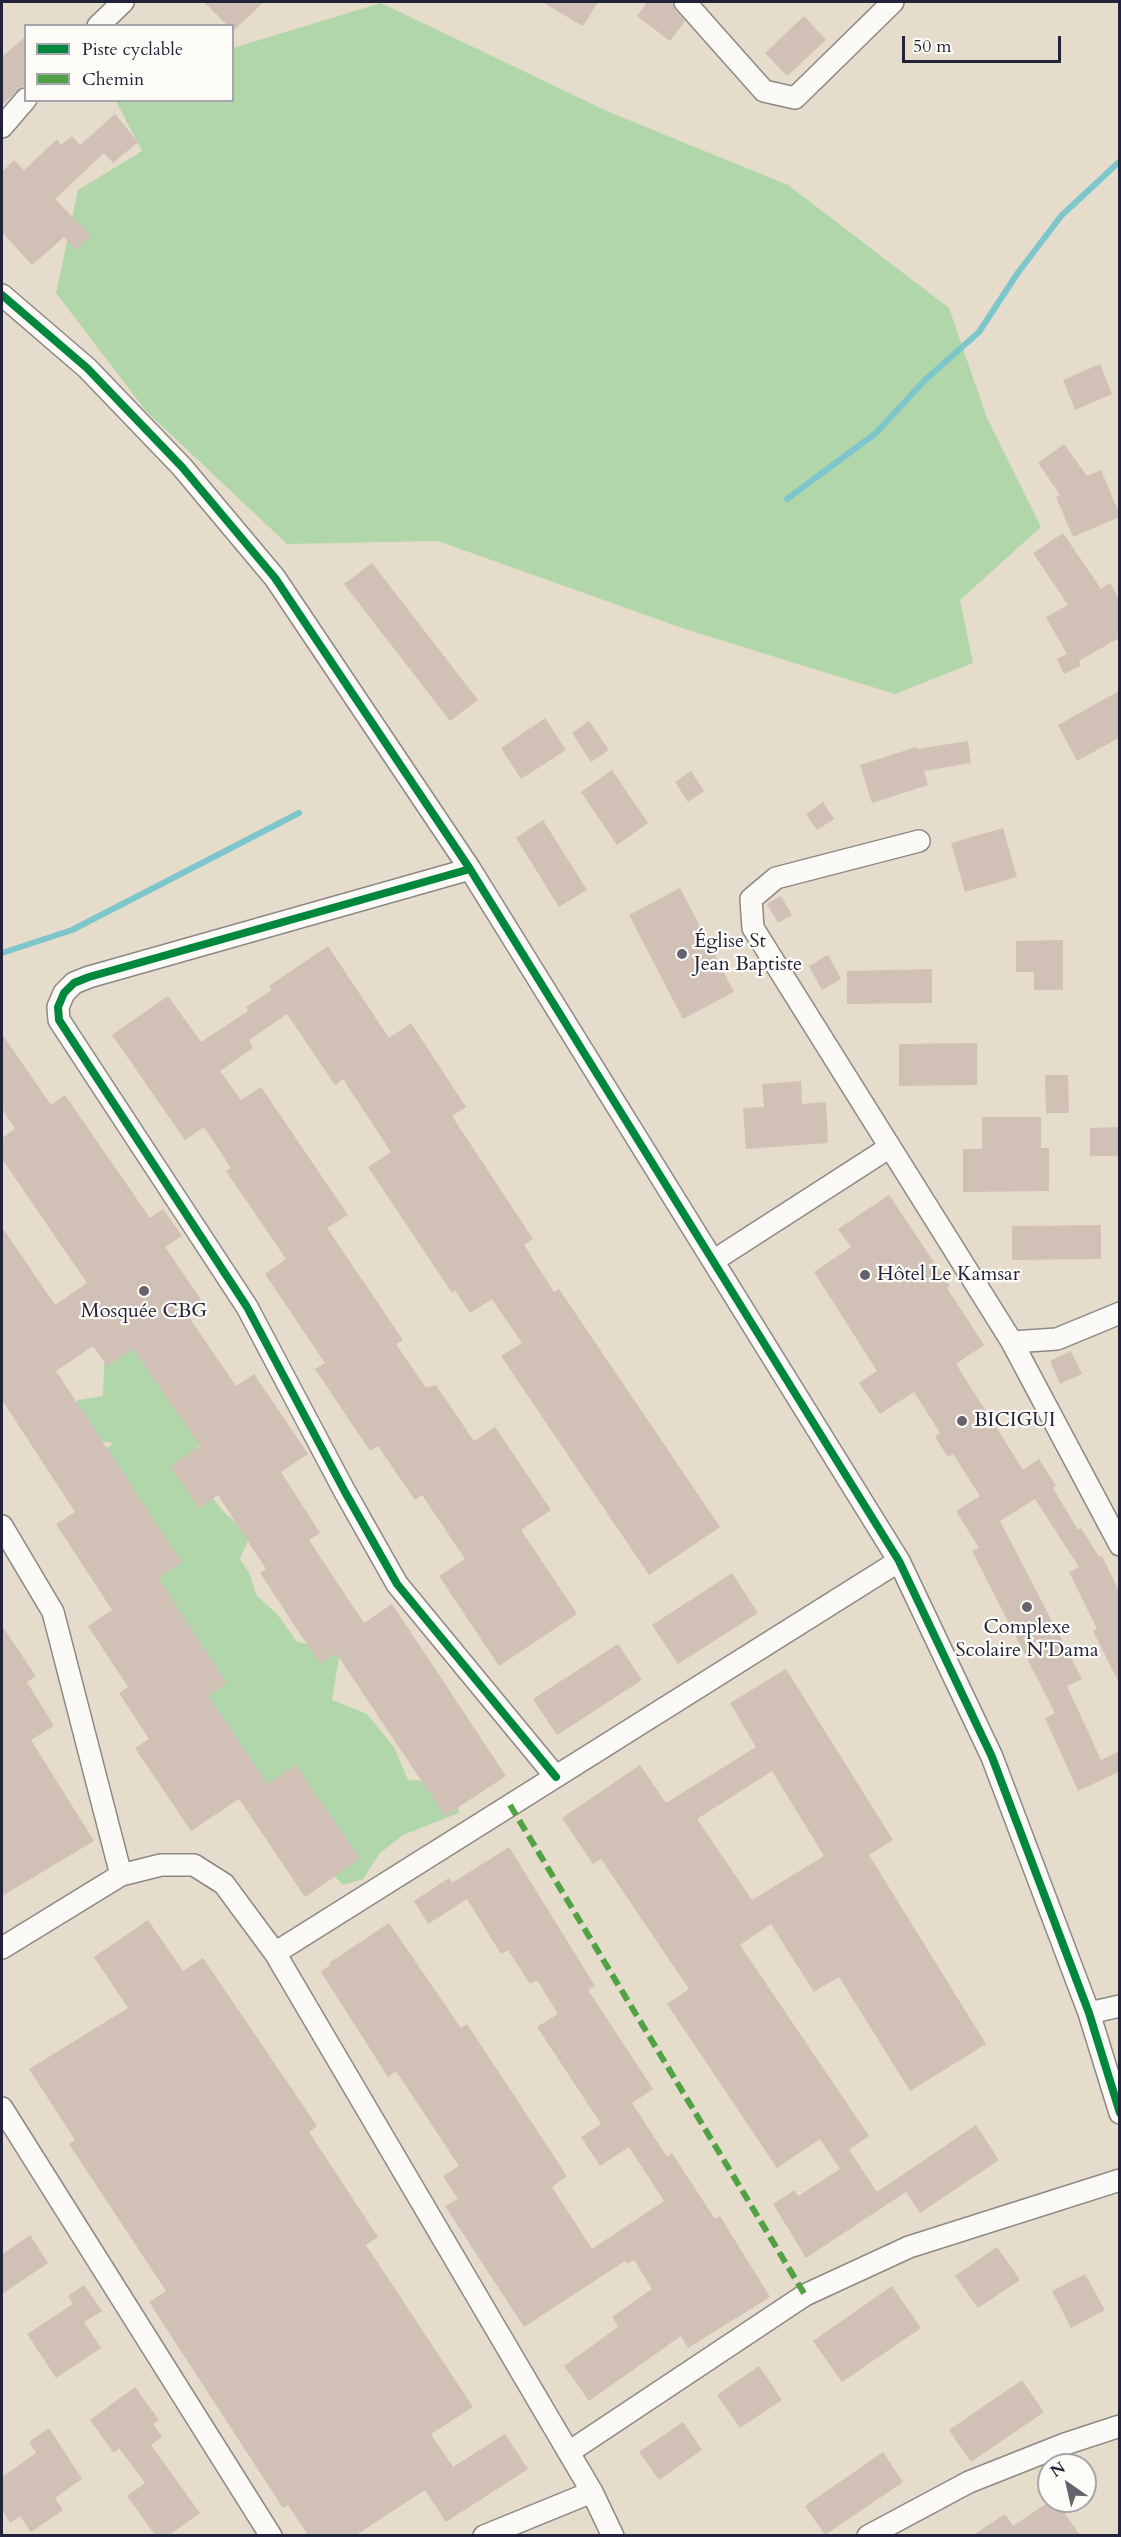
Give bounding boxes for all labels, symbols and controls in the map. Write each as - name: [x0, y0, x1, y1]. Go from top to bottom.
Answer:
- legend: [24, 24, 234, 102]
- scale bar: [905, 24, 1064, 62]
- text: 50 m: [913, 34, 952, 59]
- text: Piste cyclable: [82, 37, 183, 62]
- text: Chemin: [82, 67, 144, 92]
- place label: Église St Jean Baptiste: [694, 930, 802, 977]
- marker: Église St Jean Baptiste: [675, 947, 689, 961]
- place label: Hôtel Le Kamsar: [877, 1263, 1020, 1287]
- marker: Hôtel Le Kamsar: [858, 1268, 872, 1282]
- marker: Mosquée CBG: [137, 1284, 151, 1298]
- place label: Mosquée CBG: [81, 1300, 207, 1324]
- place label: BICIGUI: [974, 1409, 1056, 1433]
- marker: BICIGUI: [955, 1414, 969, 1428]
- marker: Complexe Scolaire N'Dama: [1020, 1600, 1034, 1614]
- place label: Complexe Scolaire N'Dama: [955, 1616, 1099, 1663]
- north arrow: [1037, 2453, 1097, 2513]
- text: N: [1046, 2457, 1070, 2483]

